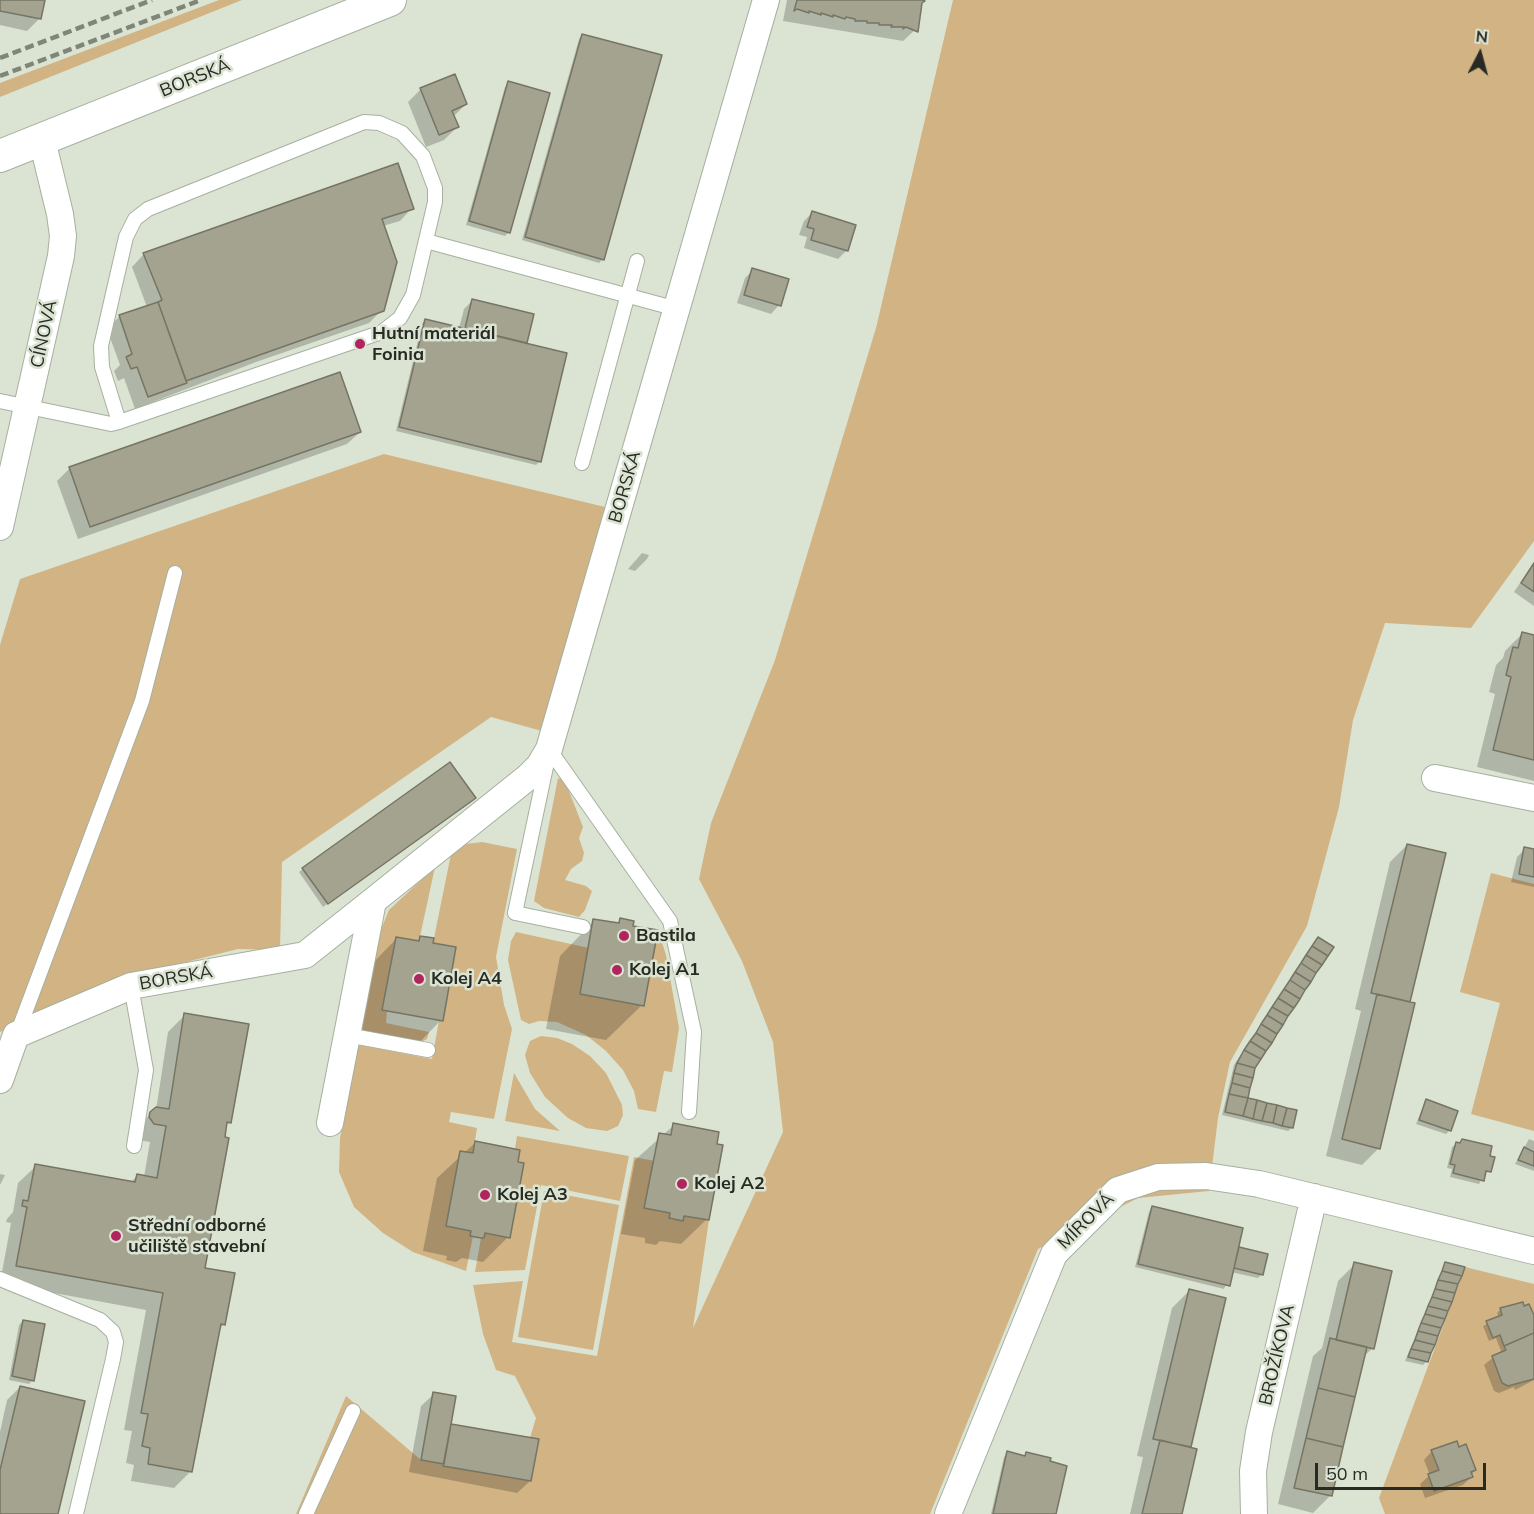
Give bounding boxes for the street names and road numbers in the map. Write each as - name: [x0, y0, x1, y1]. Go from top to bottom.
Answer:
- street label: BORSKÁ: [157, 54, 233, 102]
- street label: CÍNOVÁ: [26, 298, 62, 370]
- street label: BORSKÁ: [604, 448, 646, 526]
- street label: BORSKÁ: [138, 961, 214, 995]
- street label: MÍROVÁ: [1053, 1188, 1119, 1254]
- street label: BROŽÍKOVA: [1255, 1302, 1299, 1408]

